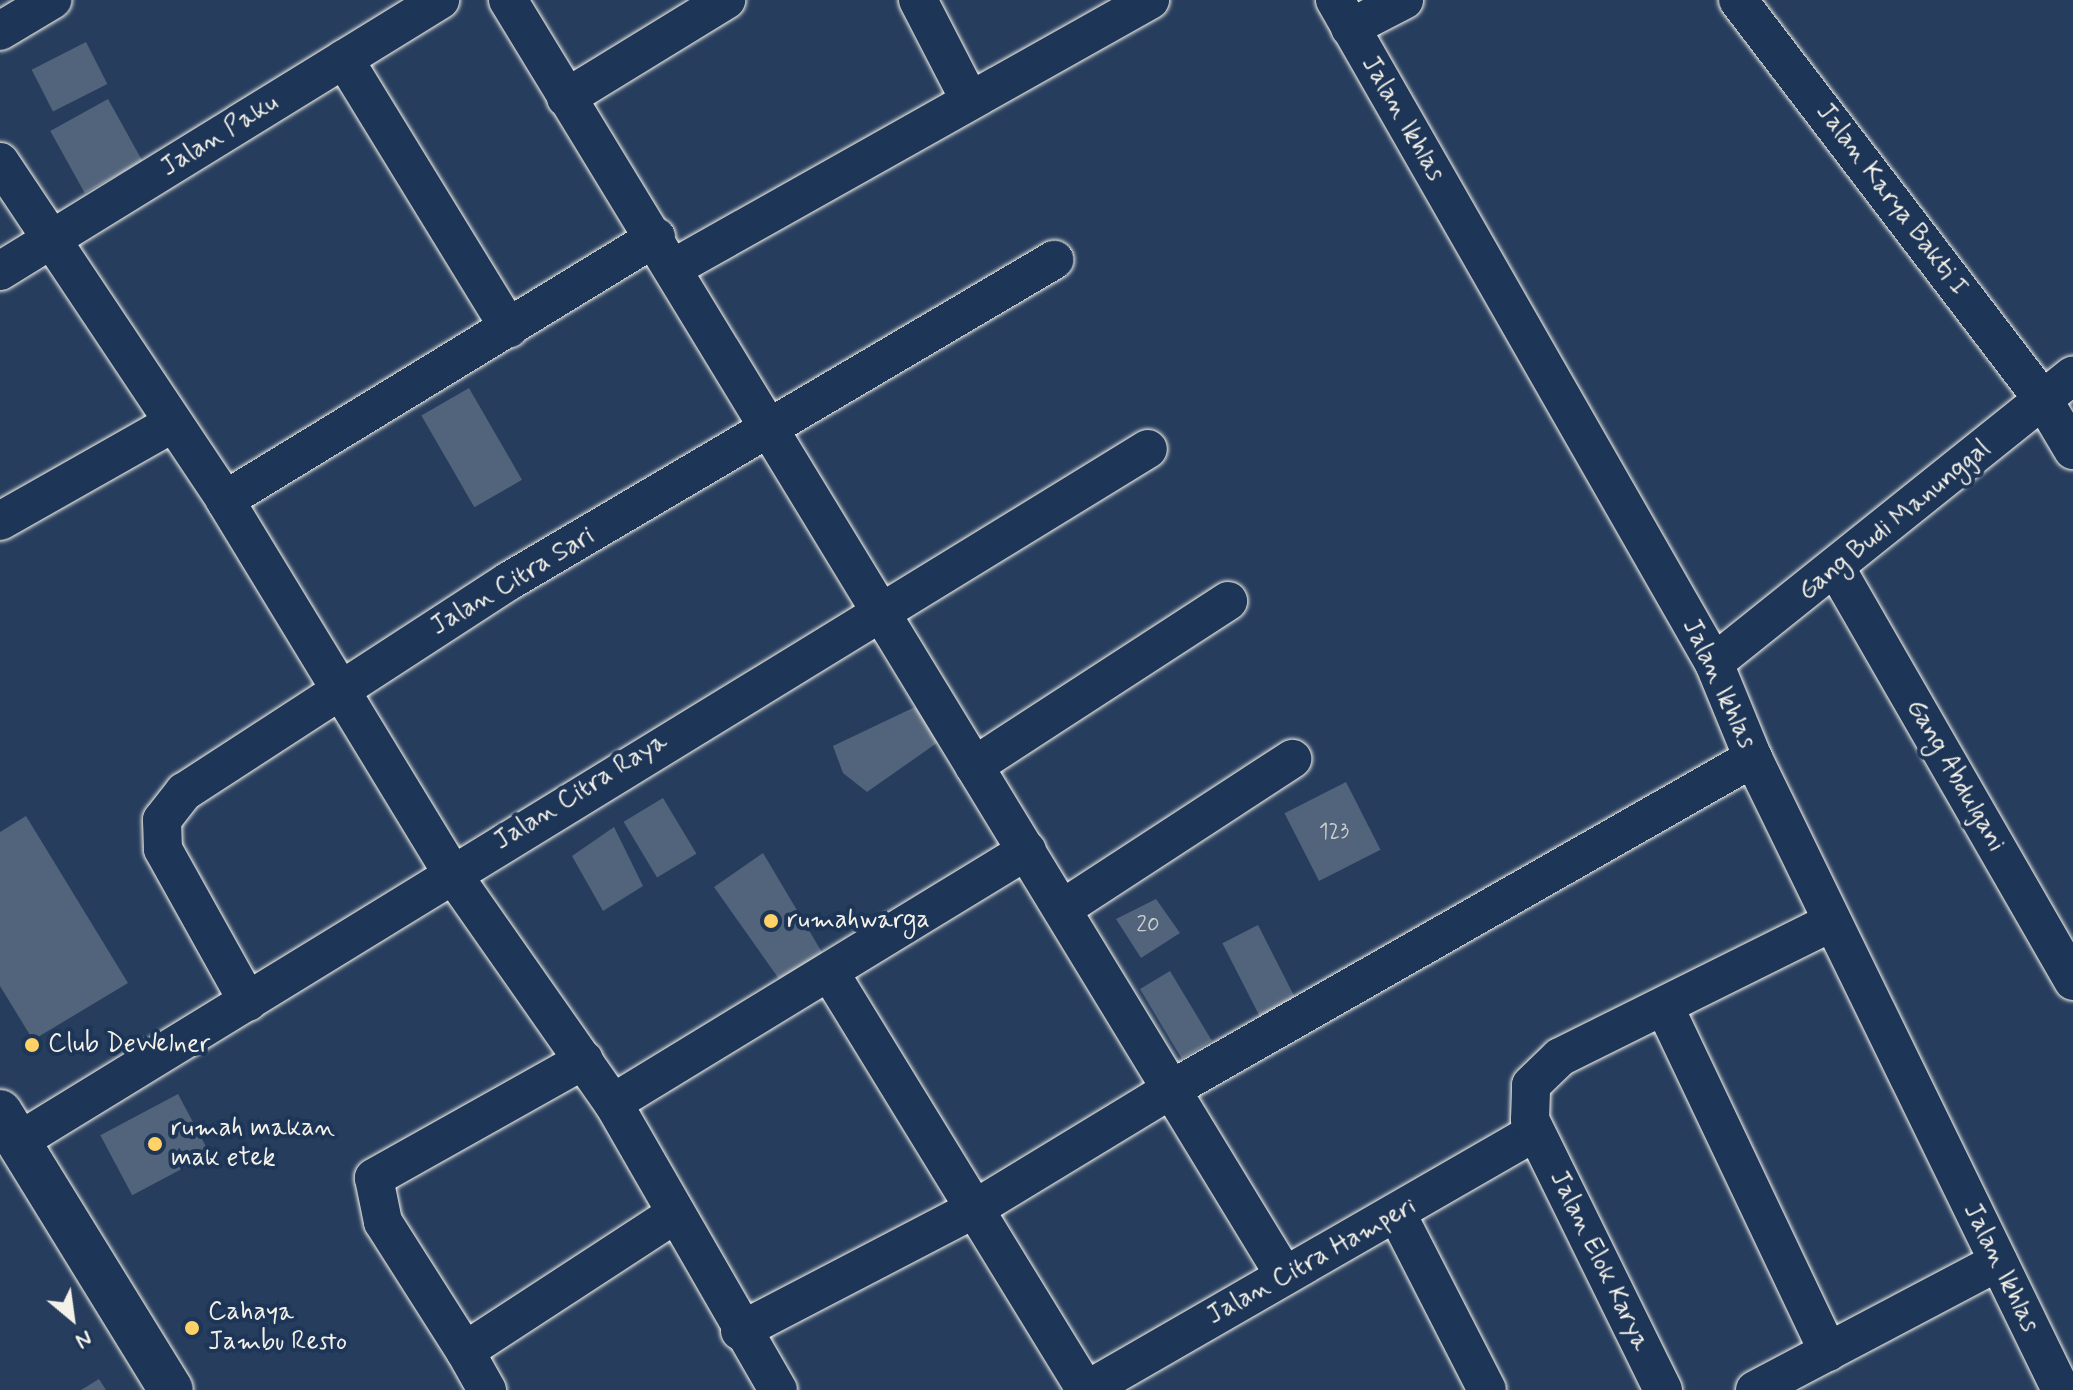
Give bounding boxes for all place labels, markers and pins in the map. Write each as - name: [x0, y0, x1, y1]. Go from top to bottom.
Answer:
- place label: rumahwarga: [787, 905, 930, 937]
- marker: rumahwarga: [762, 912, 780, 930]
- place label: Club DeWelner: [48, 1029, 210, 1061]
- marker: Club DeWelner: [23, 1036, 41, 1054]
- place label: rumah makan mak etek: [171, 1113, 332, 1174]
- marker: rumah makan mak etek: [146, 1135, 164, 1153]
- place label: Cahaya Jambu Resto: [208, 1297, 348, 1358]
- marker: Cahaya Jambu Resto: [183, 1319, 201, 1337]

